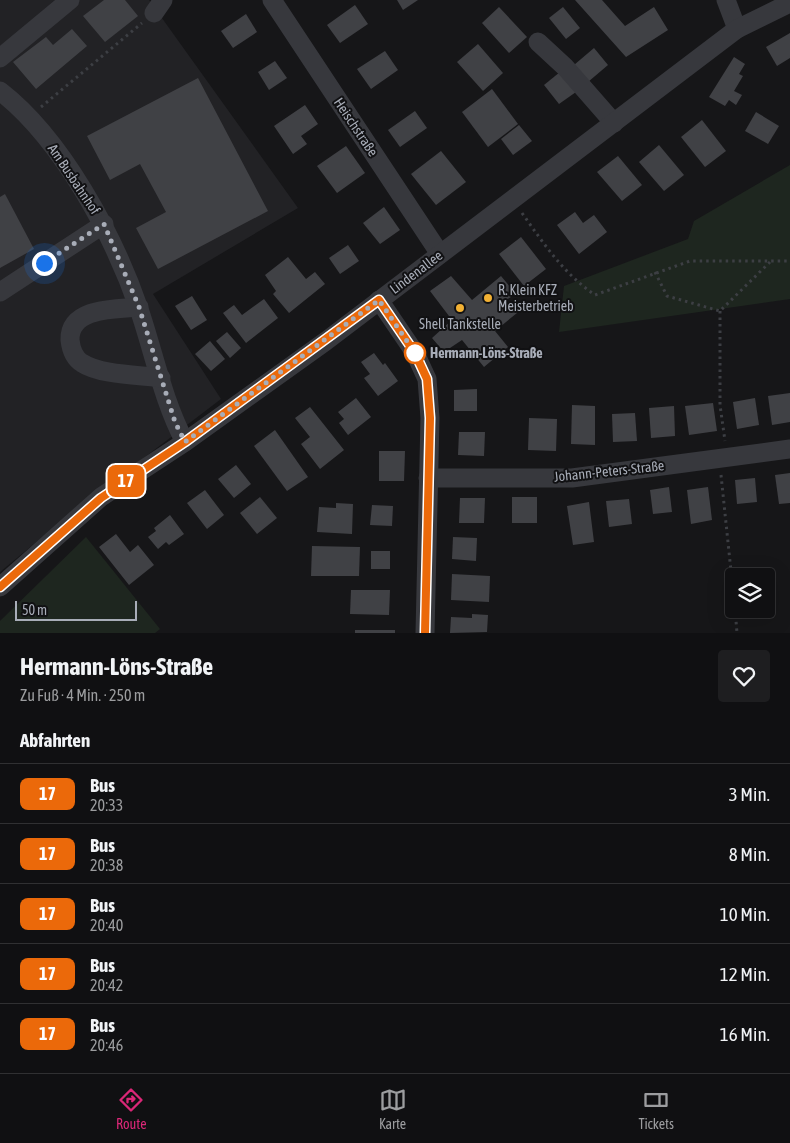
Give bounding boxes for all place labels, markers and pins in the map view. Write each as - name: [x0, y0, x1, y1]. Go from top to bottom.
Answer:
- place label: R. Klein KFZ Meisterbetrieb: [498, 282, 574, 314]
- marker: R. Klein KFZ Meisterbetrieb: [482, 292, 494, 304]
- marker: Shell Tankstelle: [454, 302, 466, 314]
- place label: Shell Tankstelle: [419, 316, 501, 332]
- marker: Hermann-Löns-Straße: [404, 342, 426, 364]
- place label: Hermann-Löns-Straße: [430, 345, 543, 361]

